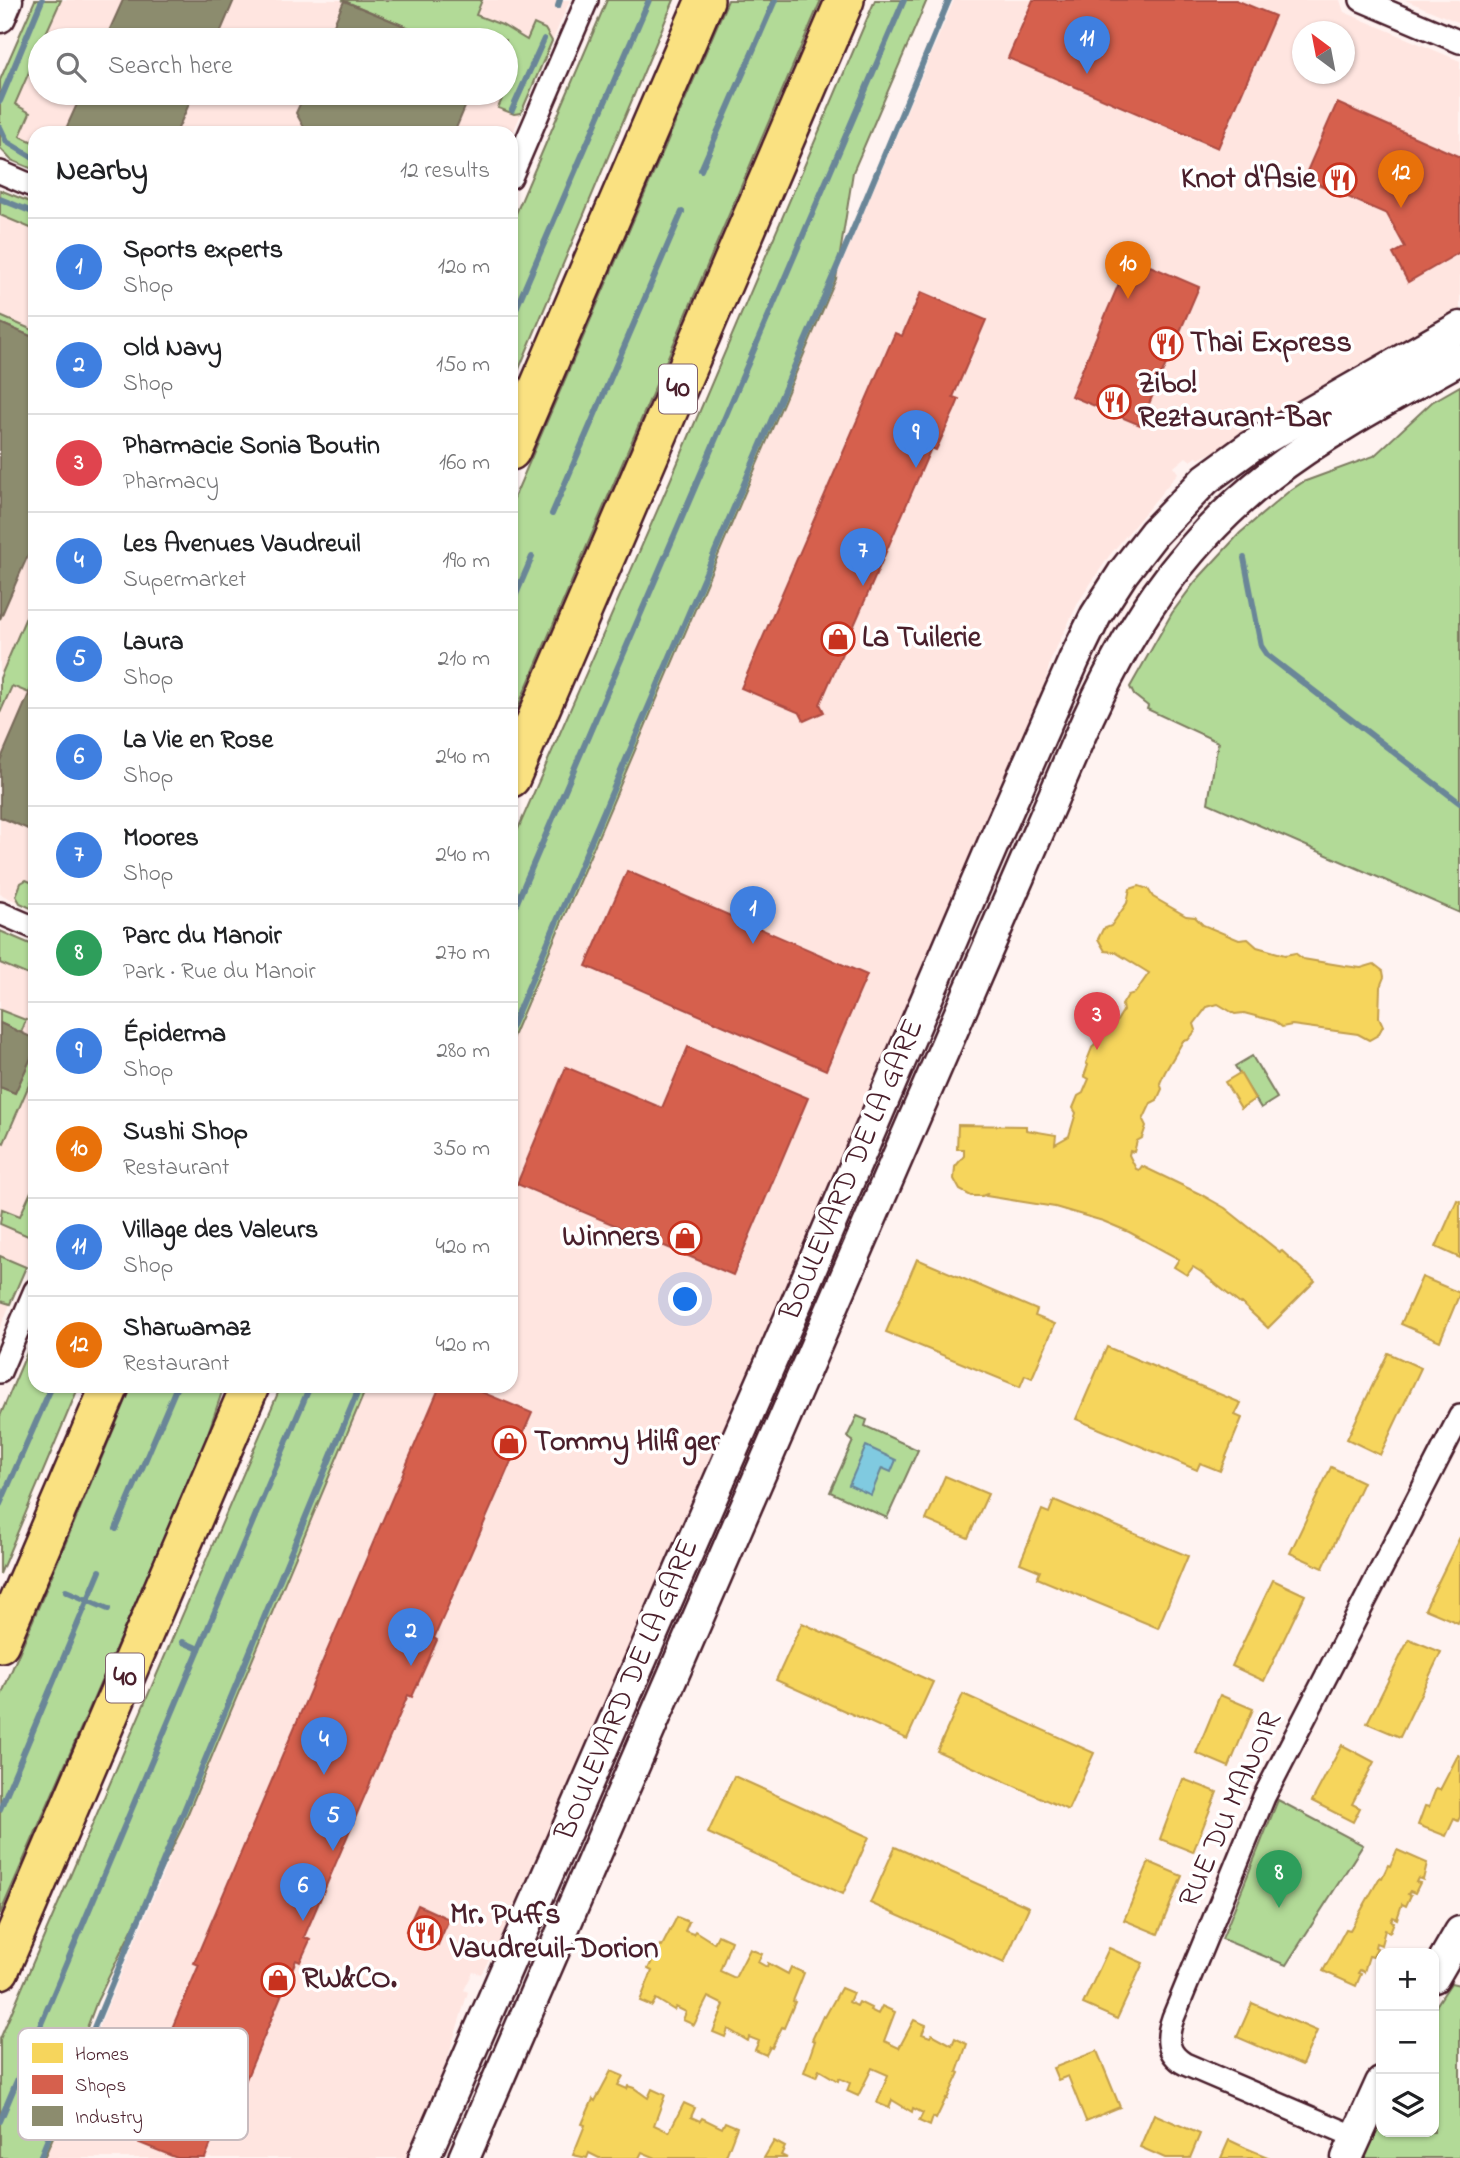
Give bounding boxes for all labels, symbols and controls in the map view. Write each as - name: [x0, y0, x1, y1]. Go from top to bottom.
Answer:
- pin: 11: [1064, 16, 1110, 74]
- north arrow: [1292, 21, 1355, 84]
- search box: [28, 28, 518, 105]
- icon: search: [52, 48, 90, 86]
- text: Search here: [108, 48, 233, 86]
- text: Nearby: [56, 150, 148, 194]
- pin: 12: [1378, 150, 1424, 208]
- text: 12 results: [400, 155, 490, 188]
- place label: Knot d'Asie: [1181, 158, 1318, 202]
- restaurant icon: Knot d'Asie: [1321, 161, 1359, 199]
- text: Sports experts: [123, 232, 283, 270]
- pin: 10: [1105, 241, 1151, 299]
- text: 1: [75, 251, 83, 284]
- text: 120 m: [438, 251, 490, 284]
- text: Shop: [123, 270, 173, 303]
- place label: Thai Express: [1190, 322, 1352, 366]
- restaurant icon: Thai Express: [1147, 325, 1185, 363]
- text: Old Navy: [123, 330, 222, 368]
- text: 2: [73, 349, 85, 382]
- text: 150 m: [436, 349, 490, 382]
- place label: Zibo! Reztaurant-Bar: [1138, 363, 1332, 441]
- road number: 40: [659, 364, 697, 414]
- text: Shop: [123, 368, 173, 401]
- restaurant icon: Zibo! Reztaurant-Bar: [1095, 383, 1133, 421]
- pin: 9: [893, 410, 939, 468]
- text: Pharmacie Sonia Boutin: [123, 428, 380, 466]
- text: 3: [74, 447, 84, 480]
- text: 160 m: [439, 447, 490, 480]
- text: Pharmacy: [123, 466, 219, 499]
- text: Les Avenues Vaudreuil: [123, 526, 361, 564]
- pin: 7: [840, 528, 886, 586]
- text: 4: [74, 545, 84, 578]
- text: 190 m: [442, 545, 490, 578]
- text: Supermarket: [123, 564, 246, 597]
- place label: La Tuilerie: [862, 617, 983, 661]
- shop icon: La Tuilerie: [819, 620, 857, 658]
- text: Laura: [123, 624, 184, 662]
- text: 5: [72, 643, 86, 676]
- text: 210 m: [438, 643, 490, 676]
- text: Shop: [123, 662, 173, 695]
- text: La Vie en Rose: [123, 722, 273, 760]
- text: 6: [74, 741, 84, 774]
- text: 240 m: [436, 741, 490, 774]
- text: Shop: [123, 760, 173, 793]
- text: Moores: [123, 820, 199, 858]
- text: 7: [74, 839, 84, 872]
- text: 240 m: [436, 839, 490, 872]
- text: Shop: [123, 858, 173, 891]
- pin: 1: [730, 886, 776, 944]
- text: Parc du Manoir: [123, 918, 281, 956]
- text: 8: [75, 937, 83, 970]
- text: 270 m: [436, 937, 490, 970]
- text: Park · Rue du Manoir: [123, 956, 316, 989]
- pin: 3: [1074, 992, 1120, 1050]
- street label: BOULEVARD DE LA GARE: [769, 1012, 936, 1328]
- text: Épiderma: [123, 1016, 226, 1054]
- text: 9: [76, 1035, 82, 1068]
- text: 280 m: [436, 1035, 490, 1068]
- text: Shop: [123, 1054, 173, 1087]
- text: Sushi Shop: [123, 1114, 248, 1152]
- text: 10: [70, 1133, 88, 1166]
- text: 350 m: [434, 1133, 490, 1166]
- text: Restaurant: [123, 1152, 230, 1185]
- text: Village des Valeurs: [123, 1212, 318, 1250]
- place label: Winners: [562, 1216, 660, 1260]
- shop icon: Winners: [666, 1219, 704, 1257]
- text: 11: [72, 1231, 86, 1264]
- text: 420 m: [436, 1231, 490, 1264]
- text: Shop: [123, 1250, 173, 1283]
- your location: [668, 1282, 702, 1316]
- text: Sharwamaz: [123, 1310, 250, 1348]
- text: 12: [70, 1329, 88, 1362]
- text: 420 m: [436, 1329, 490, 1362]
- text: Restaurant: [123, 1348, 230, 1381]
- place label: Tommy Hilfiger: [534, 1421, 720, 1466]
- shop icon: Tommy Hilfiger: [490, 1424, 528, 1462]
- street label: BOULEVARD DE LA GARE: [544, 1532, 711, 1848]
- pin: 2: [388, 1608, 434, 1666]
- road number: 40: [106, 1654, 144, 1702]
- street label: RUE DU MANOIR: [1168, 1705, 1294, 1915]
- pin: 4: [301, 1717, 347, 1775]
- pin: 5: [310, 1793, 356, 1851]
- pin: 8: [1256, 1850, 1302, 1908]
- pin: 6: [280, 1863, 326, 1921]
- place label: Mr. Puffs Vaudreuil-Dorion: [449, 1894, 659, 1972]
- restaurant icon: Mr. Puffs Vaudreuil-Dorion: [406, 1914, 444, 1952]
- map controls: [1376, 1948, 1439, 2137]
- button: +: [1376, 1948, 1439, 2011]
- place label: RW&CO.: [302, 1958, 397, 2002]
- shop icon: RW&CO.: [259, 1961, 297, 1999]
- button: −: [1376, 2011, 1439, 2074]
- legend: [18, 2028, 248, 2140]
- text: Homes: [75, 2042, 129, 2069]
- text: Shops: [75, 2073, 126, 2100]
- button: layers: [1376, 2074, 1439, 2137]
- text: Industry: [75, 2105, 143, 2133]

